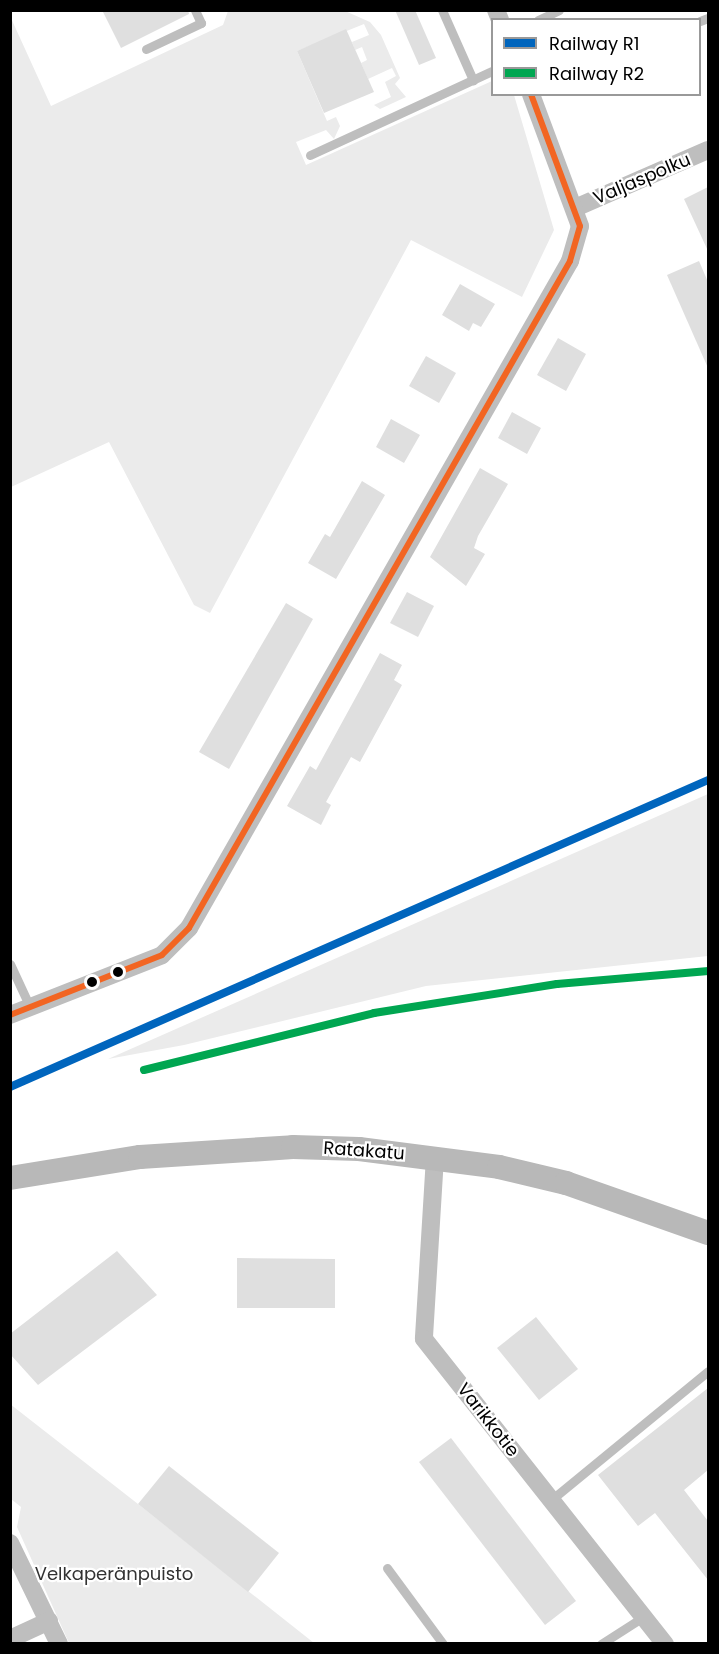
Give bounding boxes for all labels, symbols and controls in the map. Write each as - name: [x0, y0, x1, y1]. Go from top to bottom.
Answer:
- legend: [491, 18, 701, 96]
- text: Railway R1: [549, 31, 640, 56]
- text: Railway R2: [549, 61, 644, 86]
- street label: Valjaspolku: [590, 149, 694, 209]
- unlabelled marker: [112, 966, 124, 978]
- unlabelled marker: [86, 976, 98, 988]
- street label: Ratakatu: [323, 1137, 405, 1165]
- street label: Varikkotie: [452, 1379, 524, 1461]
- park label: Velkaperänpuisto: [35, 1563, 193, 1585]

